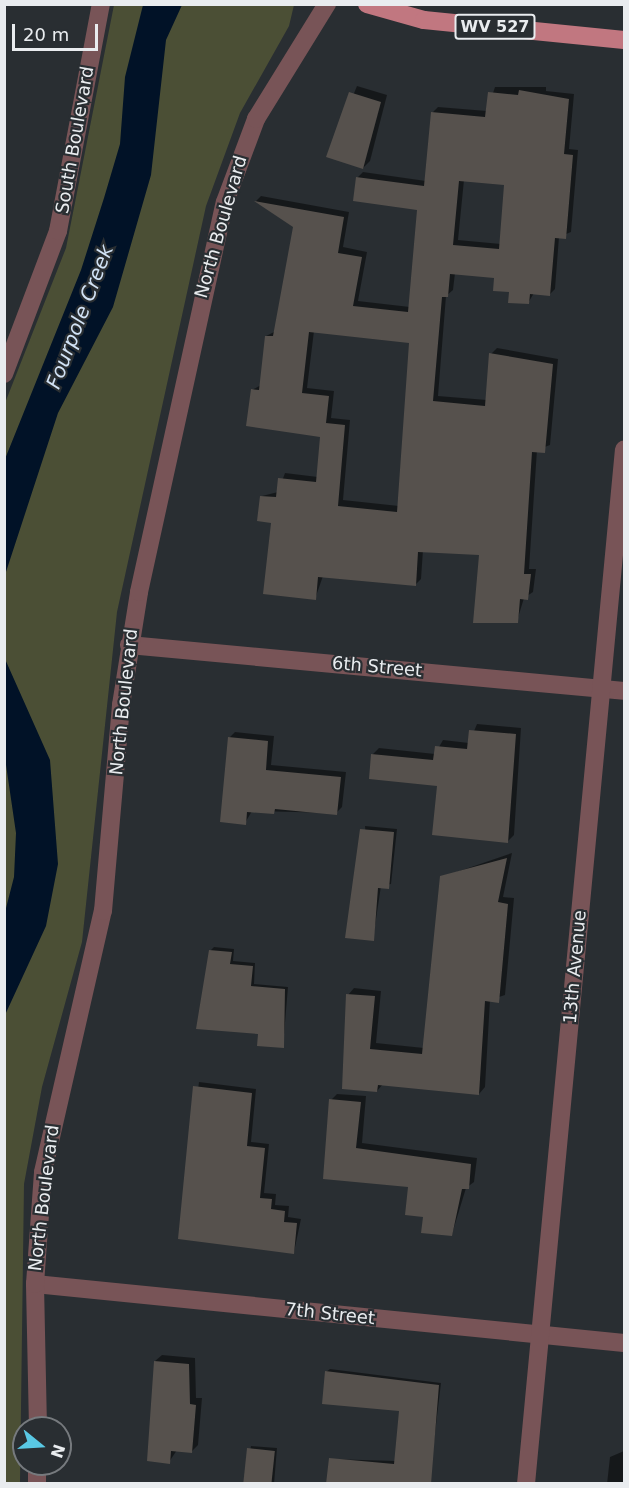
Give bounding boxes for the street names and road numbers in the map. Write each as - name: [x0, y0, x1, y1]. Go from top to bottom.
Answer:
- road number: WV 527: [454, 14, 536, 40]
- street label: South Boulevard: [51, 65, 99, 215]
- street label: North Boulevard: [190, 153, 252, 301]
- street label: North Boulevard: [106, 628, 142, 776]
- street label: 6th Street: [331, 652, 423, 682]
- street label: 13th Avenue: [559, 909, 591, 1025]
- street label: North Boulevard: [24, 1124, 64, 1272]
- street label: 7th Street: [284, 1299, 376, 1329]

